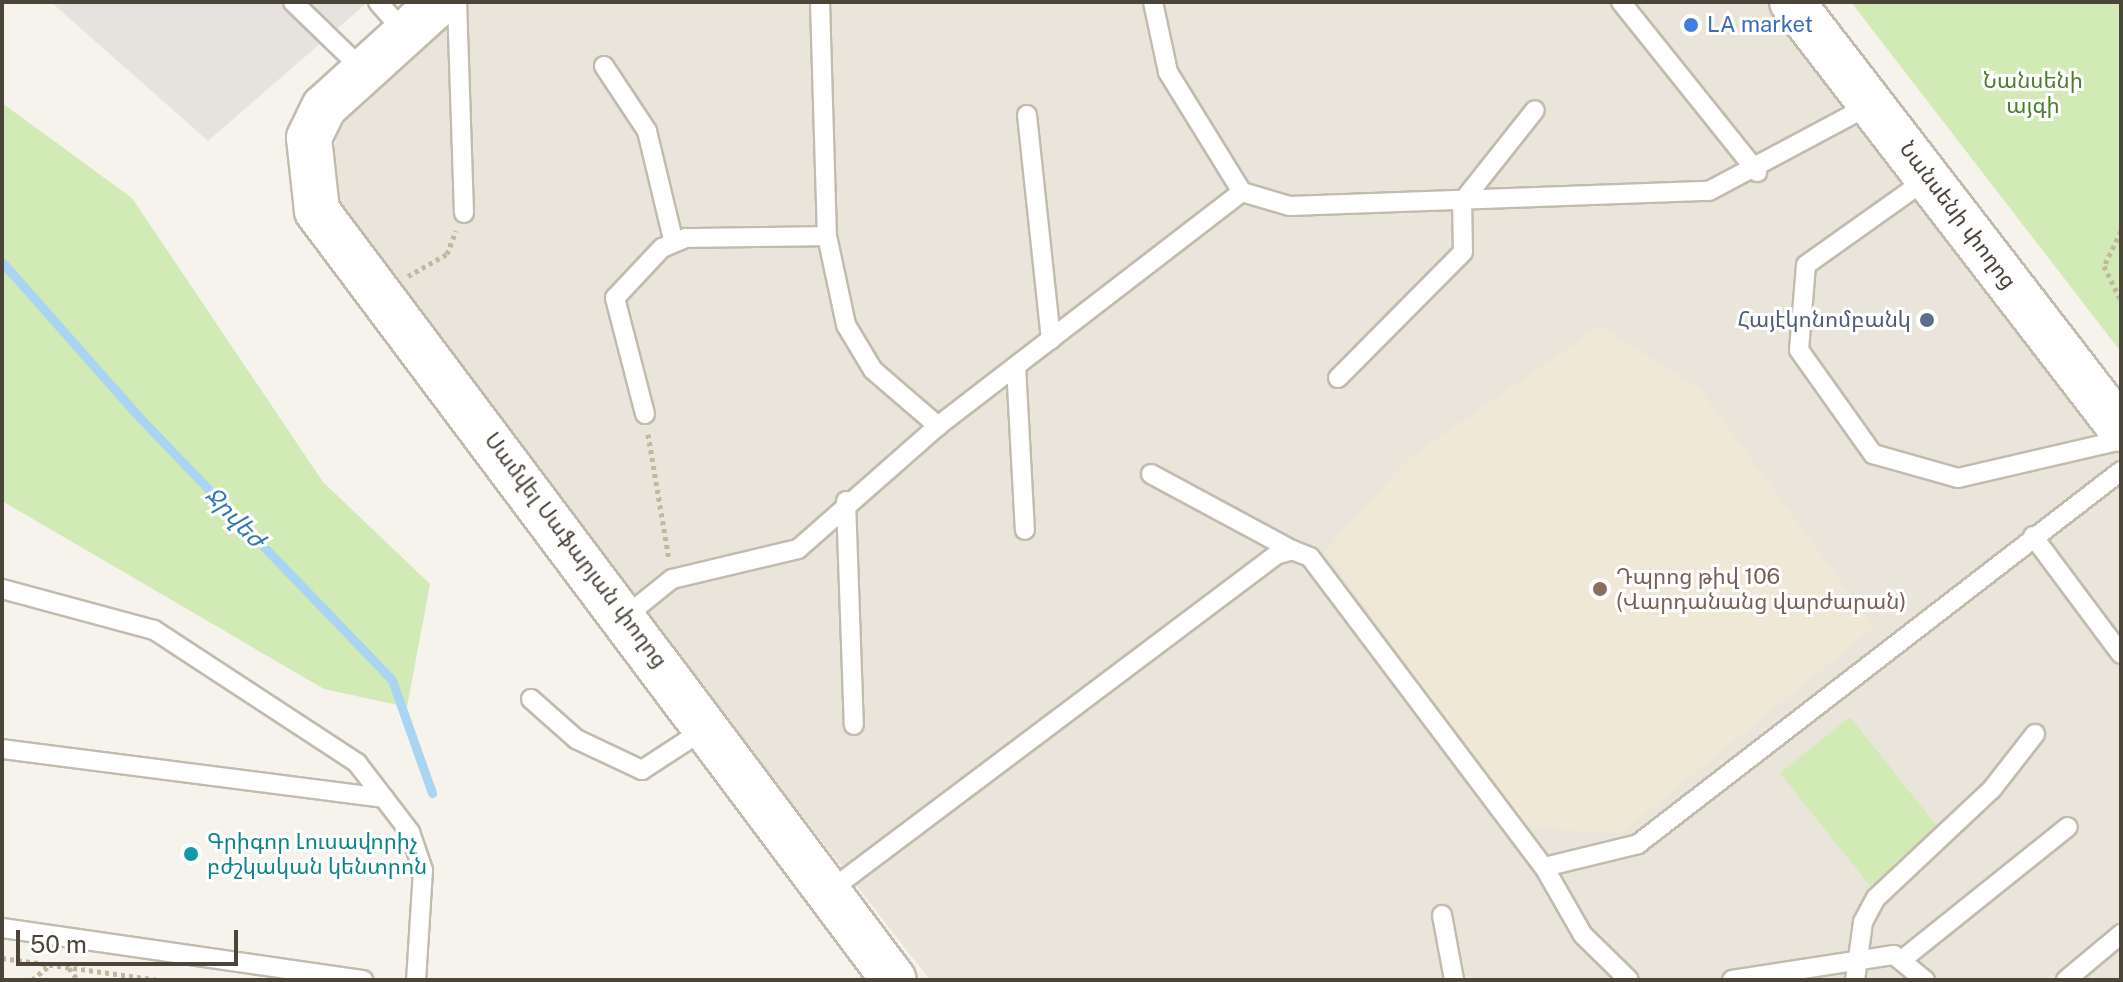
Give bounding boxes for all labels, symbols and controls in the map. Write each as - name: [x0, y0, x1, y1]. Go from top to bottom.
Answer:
- place label: LA market: [1707, 12, 1813, 38]
- marker: LA market: [1682, 16, 1700, 34]
- park label: Նանսենի այգի: [1983, 67, 2083, 118]
- street label: Նանսենի փողոց: [1894, 136, 2022, 294]
- place label: Հայէկոնոմբանկ: [1738, 307, 1911, 333]
- marker: Հայէկոնոմբանկ: [1918, 311, 1936, 329]
- street label: Սամվել Սաֆարյան փողոց: [479, 427, 673, 673]
- water label: Ջրվեժ: [199, 481, 271, 553]
- place label: Դպրոց թիվ 106 (Վարդանանց վարժարան): [1616, 563, 1906, 614]
- marker: Դպրոց թիվ 106 (Վարդանանց վարժարան): [1591, 580, 1609, 598]
- place label: Գրիգոր Լուսավորիչ բժշկական կենտրոն: [207, 828, 427, 880]
- marker: Գրիգոր Լուսավորիչ բժշկական կենտրոն: [182, 845, 200, 863]
- scale bar: [20, 914, 242, 964]
- text: 50 m: [30, 930, 87, 958]

